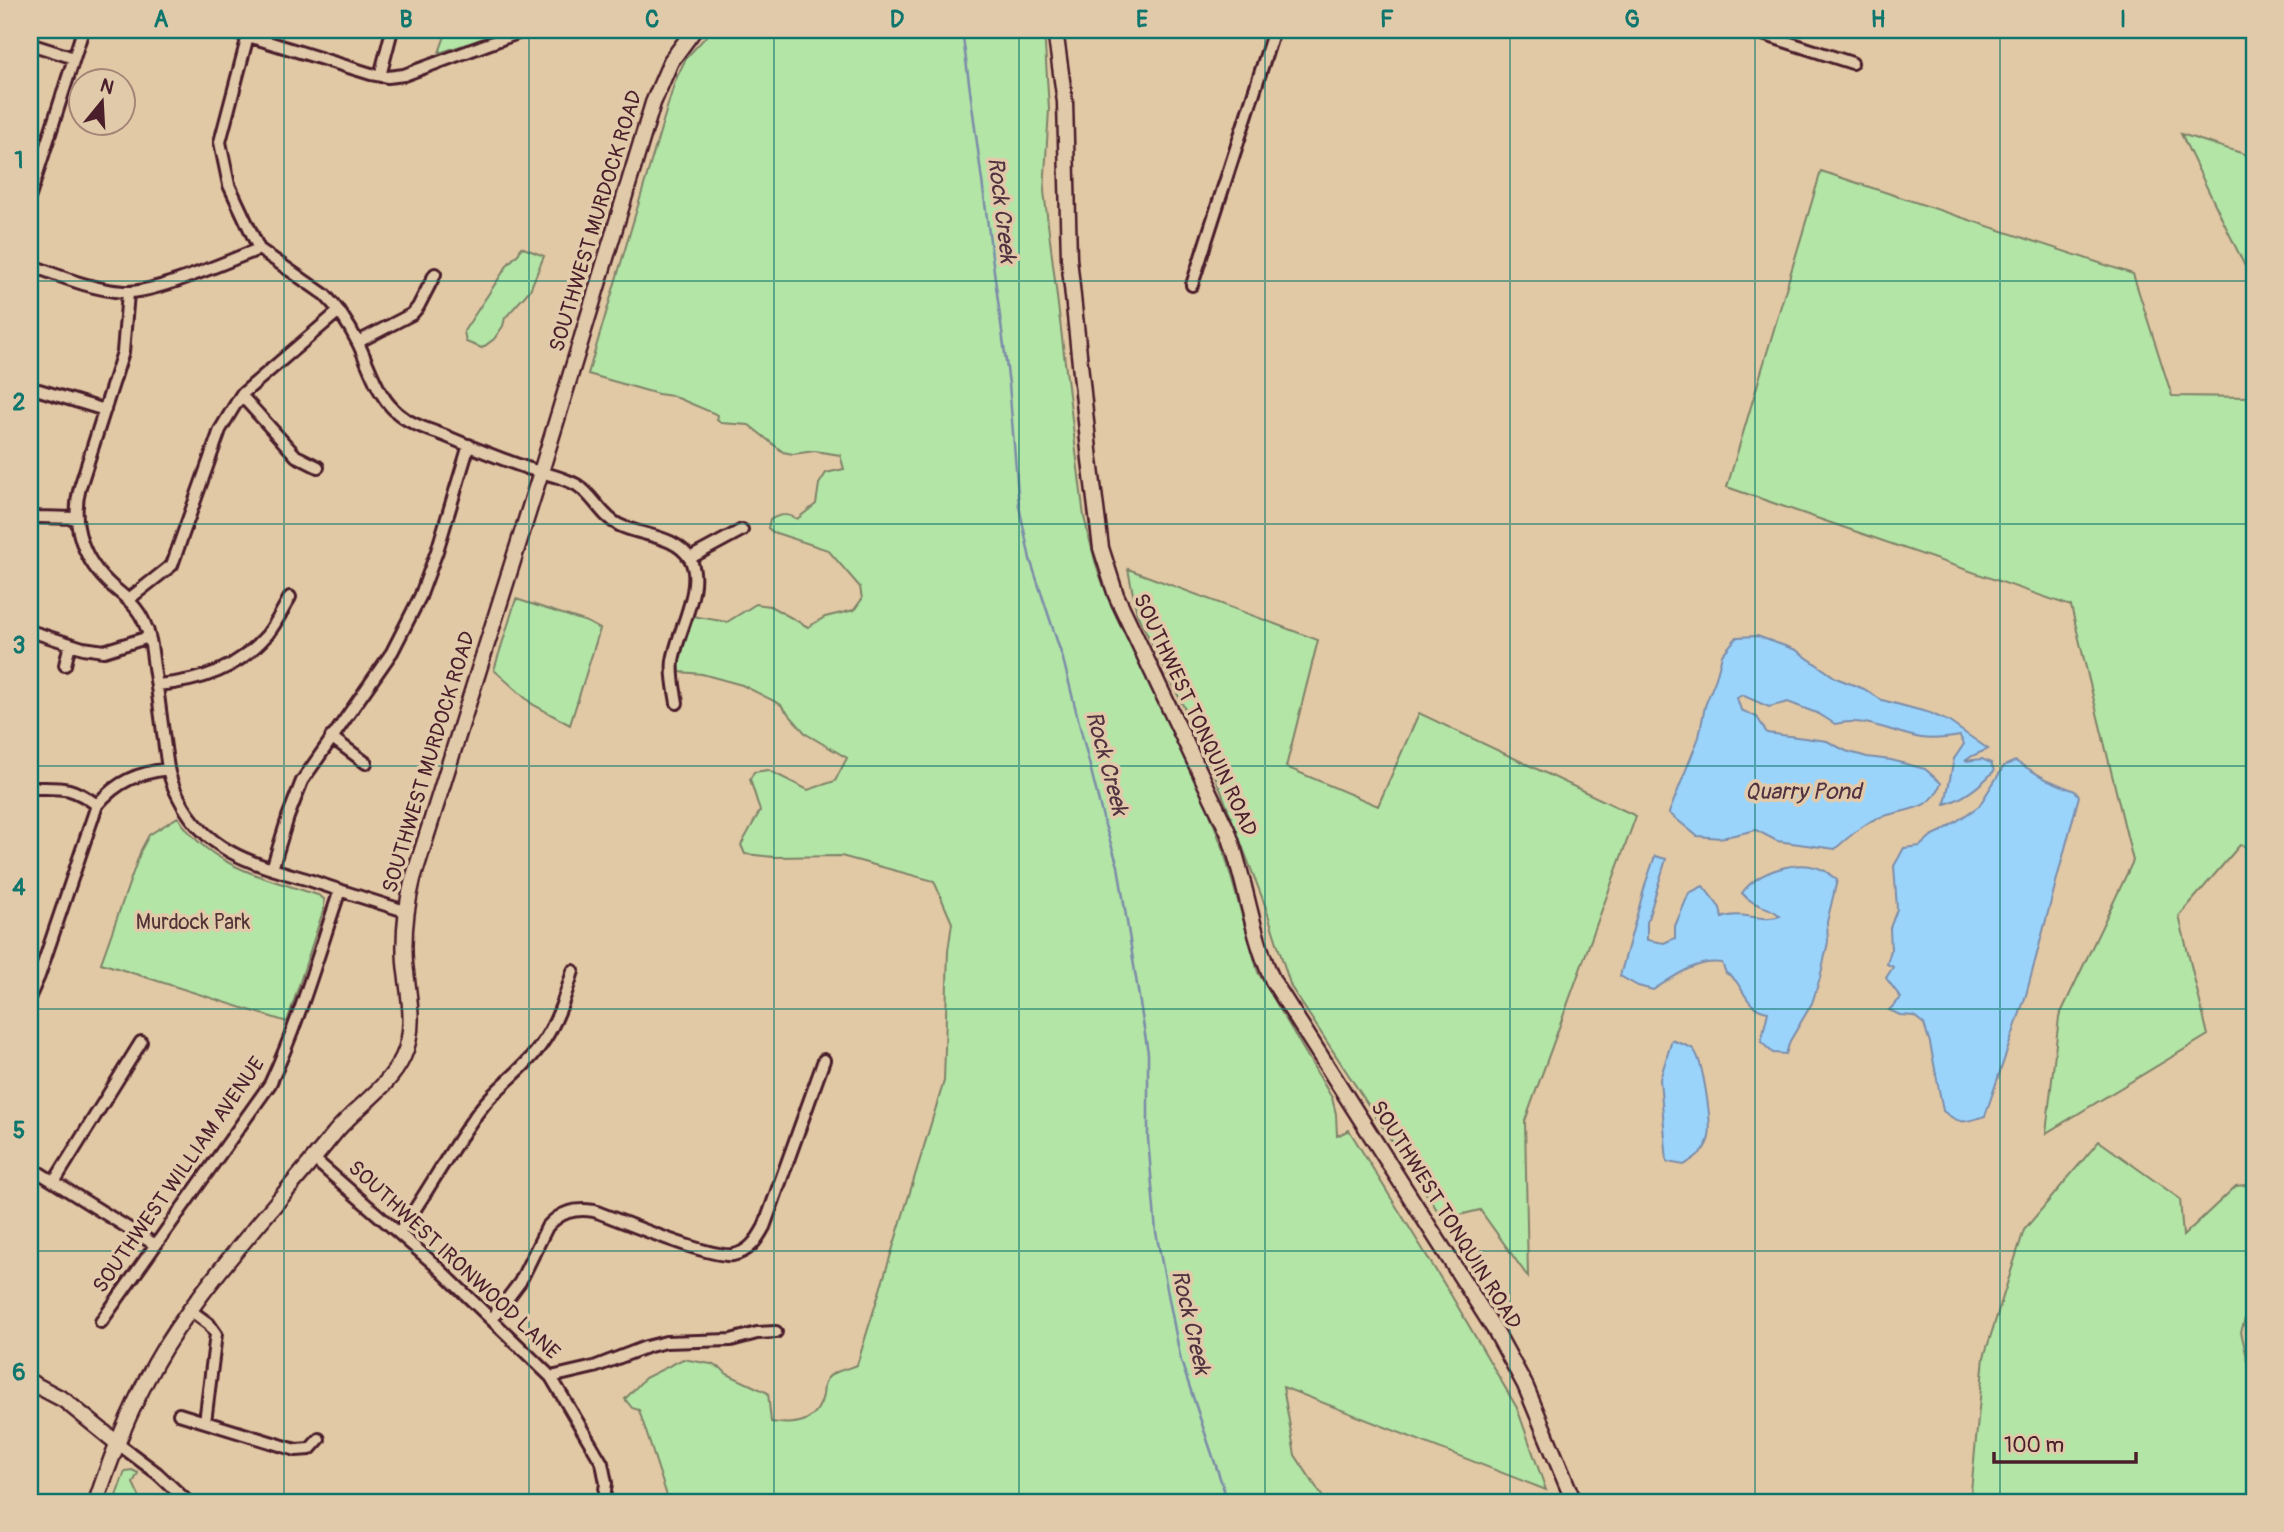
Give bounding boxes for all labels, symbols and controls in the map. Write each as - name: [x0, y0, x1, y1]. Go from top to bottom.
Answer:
- text: A: [154, 5, 169, 34]
- text: B: [399, 5, 413, 34]
- text: C: [645, 5, 659, 34]
- text: D: [890, 5, 904, 34]
- text: E: [1136, 5, 1148, 34]
- text: F: [1380, 5, 1394, 34]
- text: G: [1624, 5, 1640, 34]
- text: H: [1871, 5, 1885, 34]
- text: I: [2120, 5, 2126, 34]
- north arrow: [66, 66, 136, 136]
- text: N: [97, 73, 117, 100]
- street label: SOUTHWEST MURDOCK ROAD: [543, 87, 649, 355]
- text: 1: [15, 146, 24, 175]
- water label: Rock Creek: [981, 156, 1023, 267]
- text: 2: [13, 388, 26, 417]
- street label: SOUTHWEST TONQUIN ROAD: [1127, 589, 1263, 841]
- street label: SOUTHWEST MURDOCK ROAD: [376, 628, 482, 896]
- text: 3: [13, 631, 25, 660]
- water label: Rock Creek: [1079, 708, 1135, 820]
- water label: Quarry Pond: [1745, 777, 1864, 806]
- text: 4: [12, 873, 26, 902]
- park label: Murdock Park: [136, 909, 251, 936]
- street label: SOUTHWEST WILLIAM AVENUE: [87, 1052, 271, 1298]
- street label: SOUTHWEST TONQUIN ROAD: [1364, 1096, 1528, 1334]
- text: 5: [13, 1116, 25, 1145]
- street label: SOUTHWEST IRONWOOD LANE: [342, 1155, 566, 1365]
- water label: Rock Creek: [1165, 1267, 1218, 1379]
- text: 6: [12, 1358, 26, 1387]
- scale bar: [1994, 1420, 2135, 1464]
- text: 100 m: [2004, 1432, 2064, 1459]

